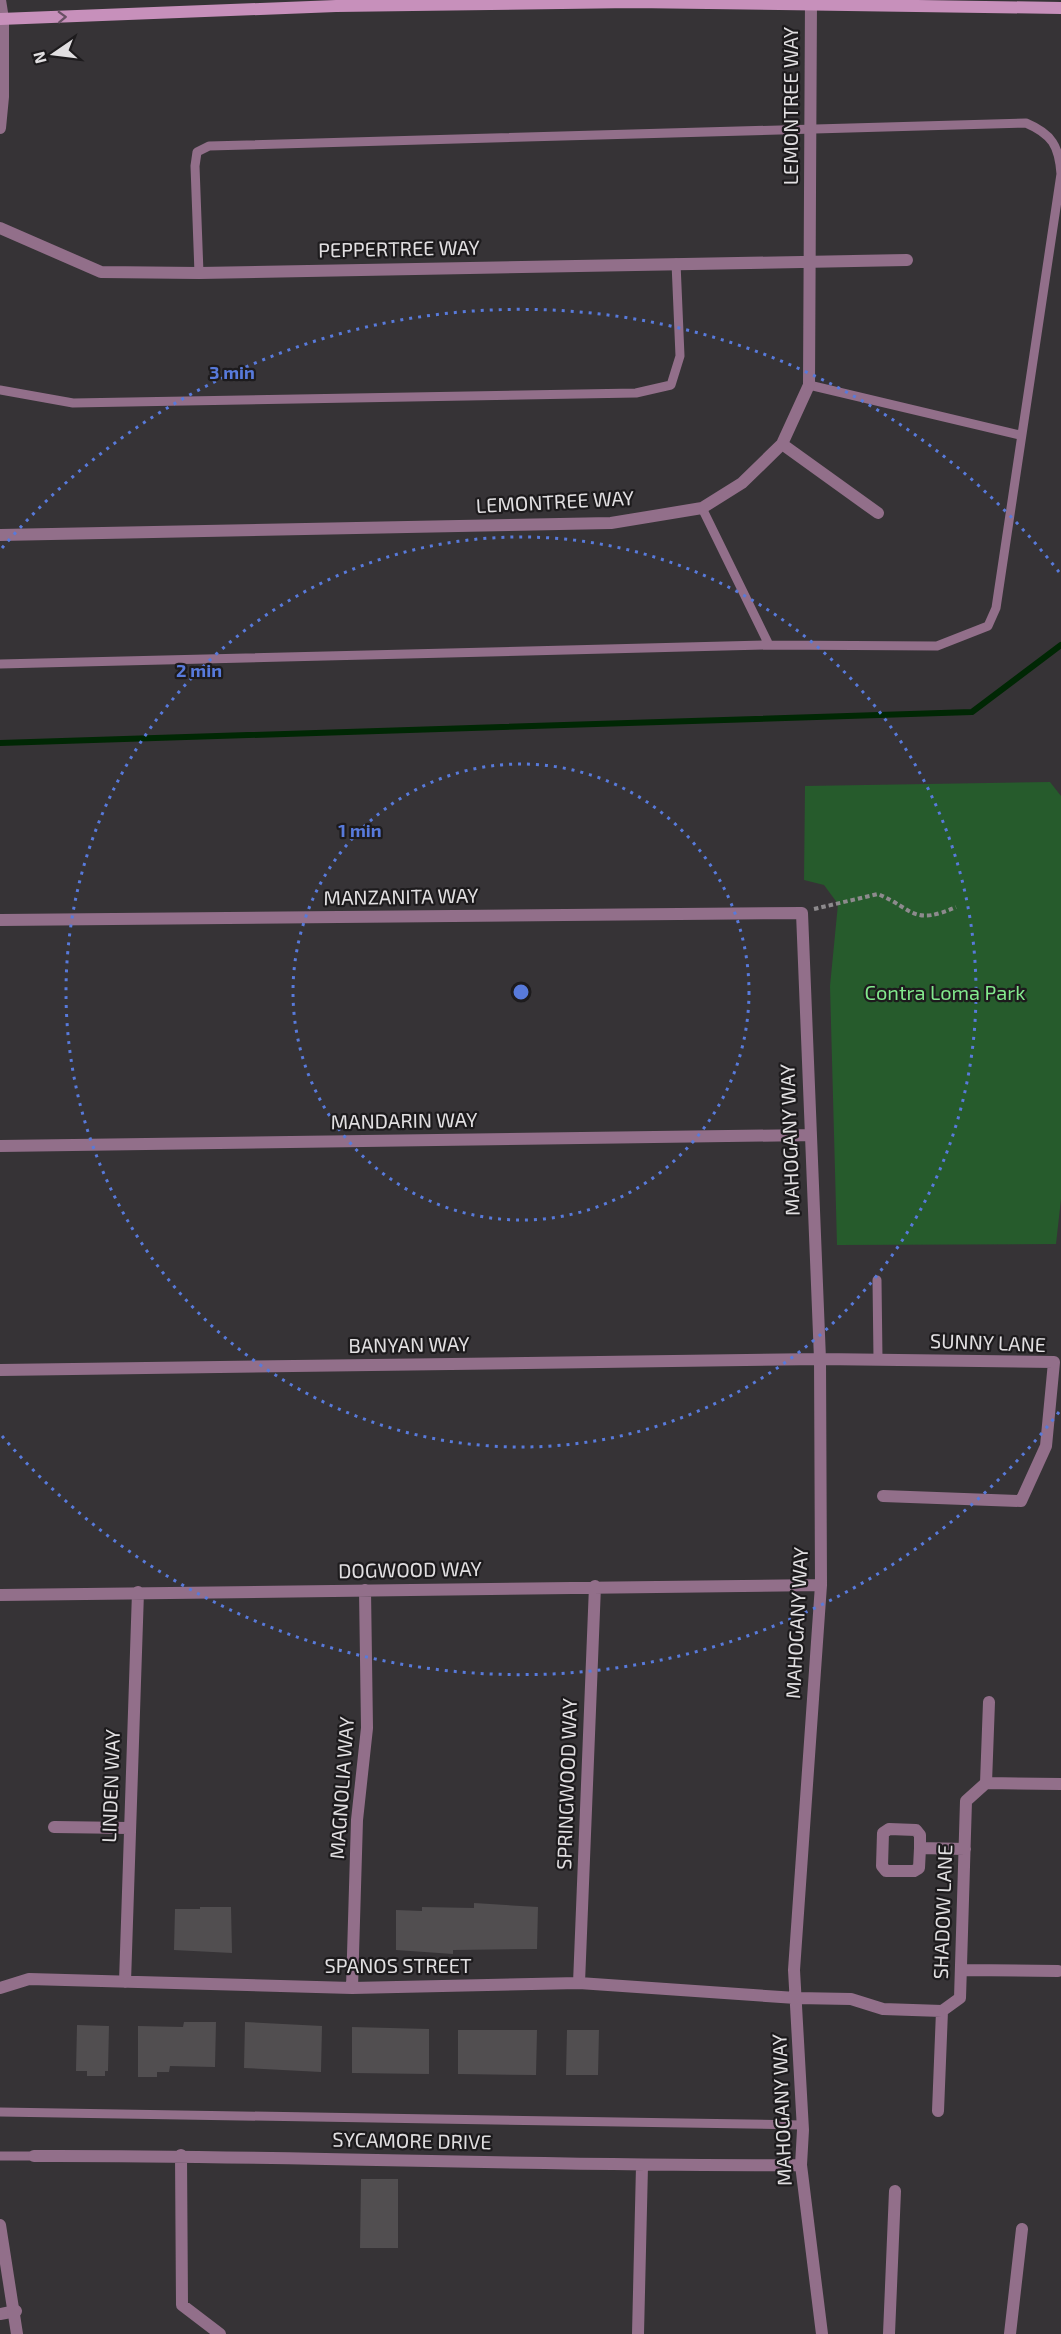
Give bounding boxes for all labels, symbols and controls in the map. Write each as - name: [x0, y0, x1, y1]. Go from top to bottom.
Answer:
- one-way arrow: [57, 10, 66, 23]
- north arrow: [24, 24, 84, 84]
- street label: LEMONTREE WAY: [778, 26, 802, 185]
- text: N: [28, 50, 50, 66]
- street label: PEPPERTREE WAY: [318, 235, 481, 261]
- text: 3 min: [209, 361, 255, 383]
- street label: LEMONTREE WAY: [475, 485, 635, 517]
- text: 2 min: [176, 659, 222, 681]
- text: 1 min: [338, 819, 382, 841]
- street label: MANZANITA WAY: [323, 883, 479, 909]
- park label: Contra Loma Park: [865, 980, 1025, 1004]
- centre of rings: [511, 982, 531, 1002]
- street label: MAHOGANY WAY: [774, 1063, 804, 1216]
- street label: MANDARIN WAY: [330, 1107, 478, 1133]
- street label: SUNNY LANE: [930, 1328, 1046, 1356]
- street label: BANYAN WAY: [348, 1331, 470, 1357]
- street label: MAHOGANY WAY: [780, 1546, 812, 1700]
- street label: DOGWOOD WAY: [338, 1556, 483, 1582]
- street label: SPRINGWOOD WAY: [551, 1697, 581, 1870]
- street label: MAGNOLIA WAY: [324, 1715, 358, 1860]
- street label: LINDEN WAY: [96, 1728, 124, 1843]
- street label: SHADOW LANE: [928, 1844, 956, 1980]
- street label: SPANOS STREET: [324, 1953, 472, 1977]
- street label: MAHOGANY WAY: [766, 2033, 796, 2186]
- street label: SYCAMORE DRIVE: [332, 2127, 492, 2153]

